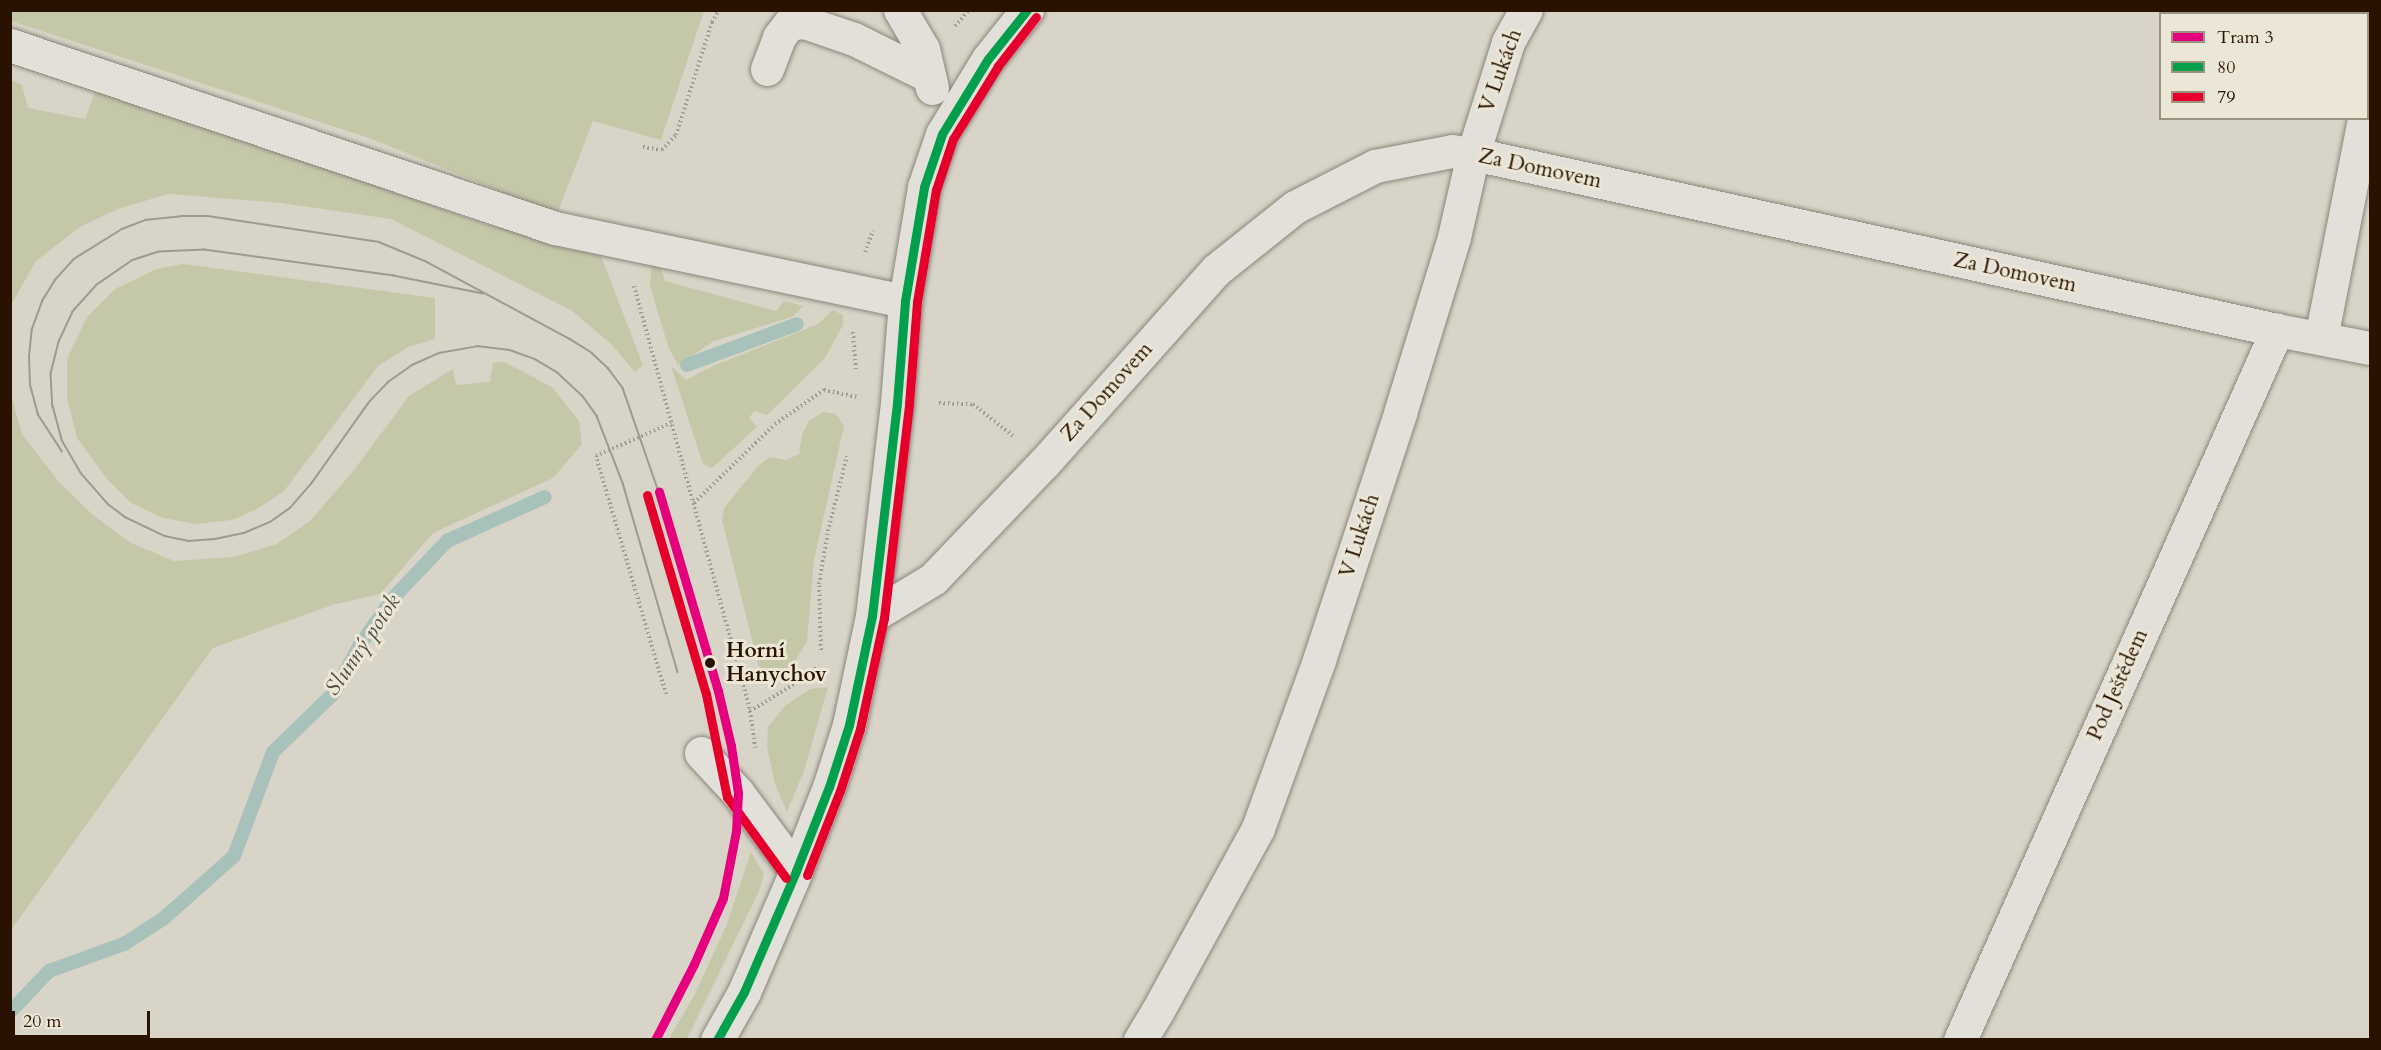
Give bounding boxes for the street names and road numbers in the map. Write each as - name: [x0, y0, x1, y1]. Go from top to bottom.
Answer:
- street label: V Lukách: [1474, 26, 1528, 116]
- street label: Za Domovem: [1476, 144, 1604, 194]
- street label: Za Domovem: [1951, 248, 2079, 298]
- street label: Za Domovem: [1056, 337, 1158, 447]
- street label: V Lukách: [1335, 491, 1385, 581]
- street label: Pod Ještědem: [2082, 626, 2154, 744]

